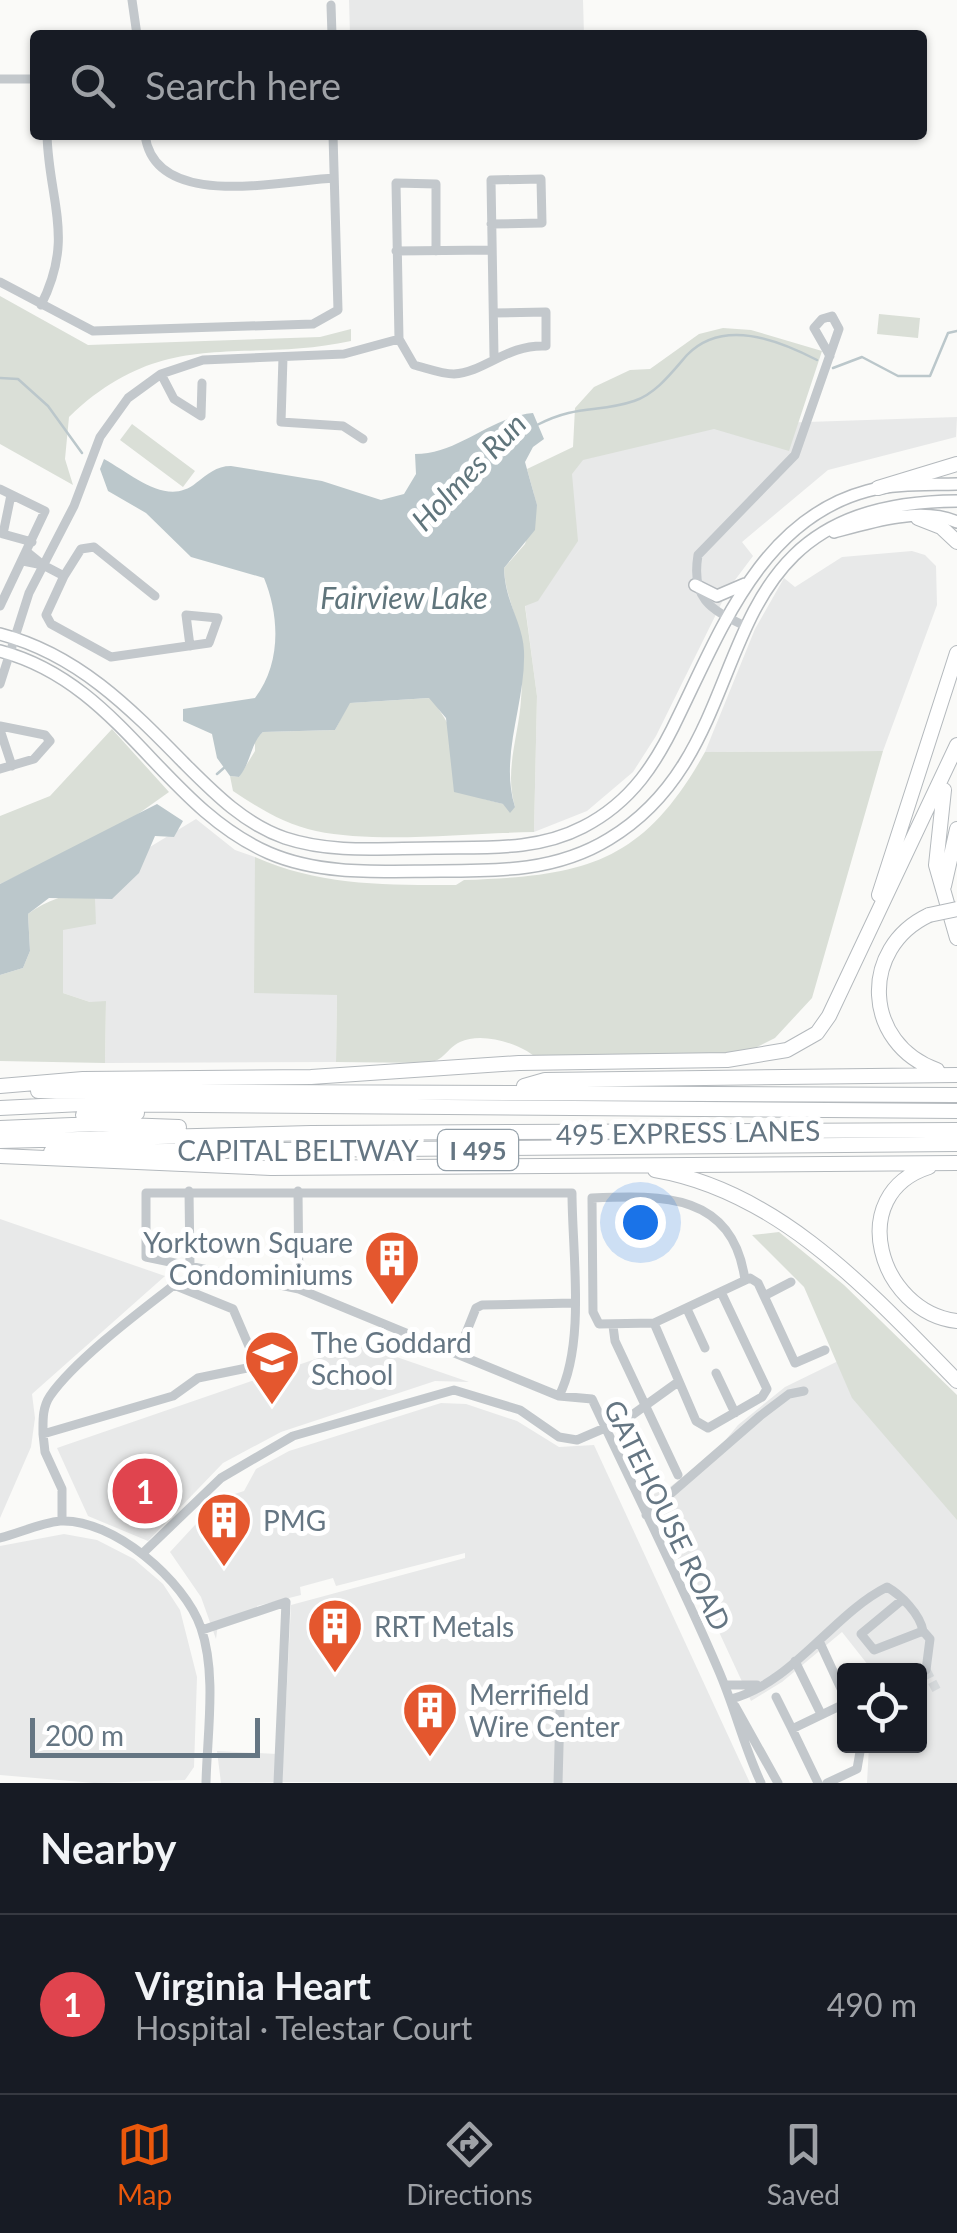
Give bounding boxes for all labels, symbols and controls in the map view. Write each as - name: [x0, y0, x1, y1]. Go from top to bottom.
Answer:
- search box: [30, 30, 927, 140]
- icon: search: [65, 58, 120, 113]
- text: Search here: [145, 62, 341, 108]
- water label: Holmes Run: [403, 405, 533, 537]
- water label: Fairview Lake: [320, 579, 488, 615]
- street label: 495 EXPRESS LANES: [556, 1113, 820, 1151]
- road number: I 495: [438, 1130, 518, 1170]
- street label: CAPITAL BELTWAY: [177, 1133, 419, 1167]
- your location: [615, 1197, 666, 1248]
- place label: Yorktown Square Condominiums: [143, 1225, 353, 1291]
- building icon: Yorktown Square Condominiums: [362, 1228, 422, 1307]
- place label: The Goddard School: [311, 1325, 472, 1391]
- school or university icon: The Goddard School: [242, 1328, 302, 1407]
- street label: GATEHOUSE ROAD: [597, 1394, 739, 1636]
- pin: 1: [112, 1454, 178, 1528]
- building icon: PMG: [194, 1490, 254, 1569]
- place label: PMG: [263, 1503, 326, 1537]
- building icon: RRT Metals: [305, 1596, 365, 1675]
- place label: RRT Metals: [374, 1609, 514, 1643]
- map controls: [837, 1663, 927, 1753]
- button: locate: [837, 1663, 927, 1753]
- place label: Merrifield Wire Center: [469, 1677, 620, 1743]
- building icon: Merrifield Wire Center: [400, 1680, 460, 1759]
- scale bar: [30, 1713, 260, 1758]
- text: 200 m: [45, 1718, 124, 1752]
- text: Nearby: [40, 1823, 177, 1873]
- text: Virginia Heart: [135, 1962, 371, 2008]
- text: 1: [63, 1985, 82, 2024]
- text: 490 m: [827, 1985, 917, 2024]
- text: Hospital · Telestar Court: [135, 2008, 472, 2047]
- tab: Map: [117, 2117, 172, 2211]
- tab: Directions: [406, 2117, 533, 2211]
- tab: Saved: [767, 2117, 840, 2211]

